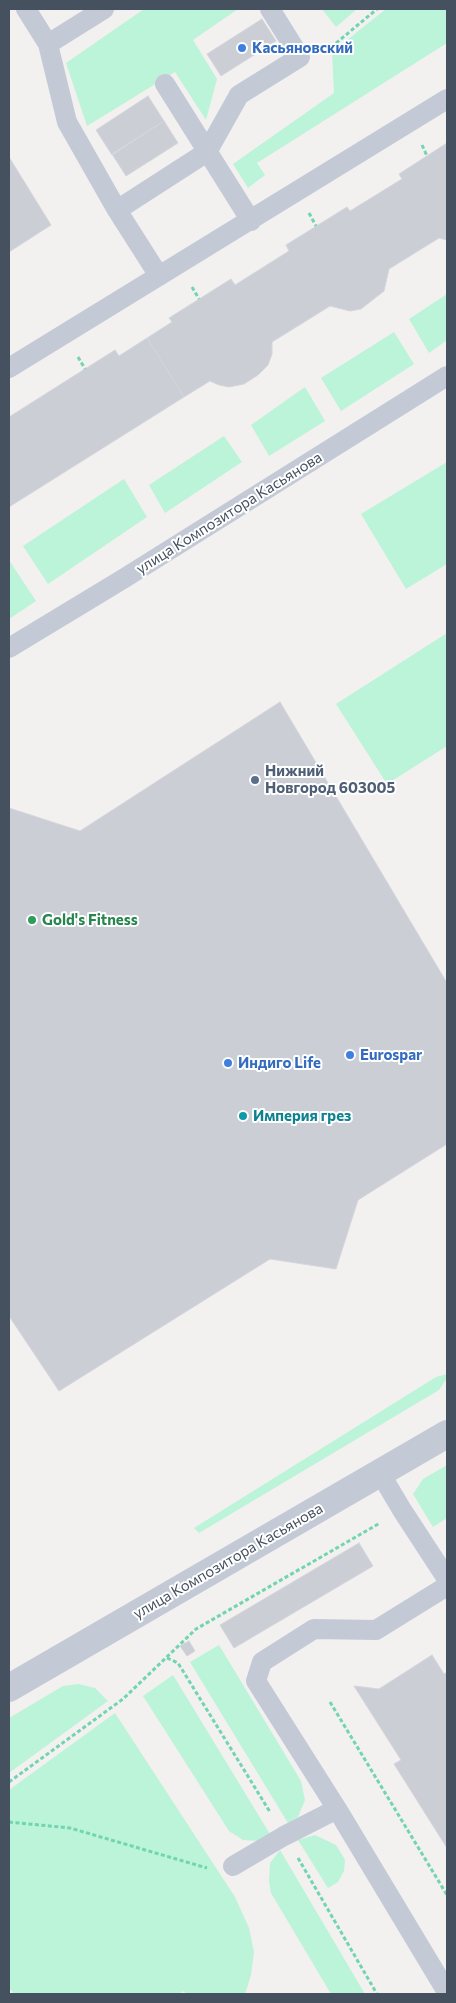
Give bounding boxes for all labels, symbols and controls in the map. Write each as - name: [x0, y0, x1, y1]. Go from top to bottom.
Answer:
- place label: Касьяновский: [252, 39, 353, 57]
- marker: Касьяновский: [236, 42, 248, 54]
- street label: улица Композитора Касьянова: [133, 448, 325, 578]
- place label: Нижний Новгород 603005: [265, 762, 395, 797]
- marker: Нижний Новгород 603005: [249, 774, 261, 786]
- place label: Gold's Fitness: [42, 911, 138, 929]
- marker: Gold's Fitness: [26, 914, 38, 926]
- place label: Eurospar: [360, 1046, 422, 1064]
- marker: Eurospar: [344, 1049, 356, 1061]
- place label: Индиго Life: [238, 1054, 321, 1072]
- marker: Индиго Life: [222, 1057, 234, 1069]
- place label: Империя грез: [253, 1107, 351, 1125]
- marker: Империя грез: [237, 1110, 249, 1122]
- street label: улица Композитора Касьянова: [130, 1499, 326, 1623]

